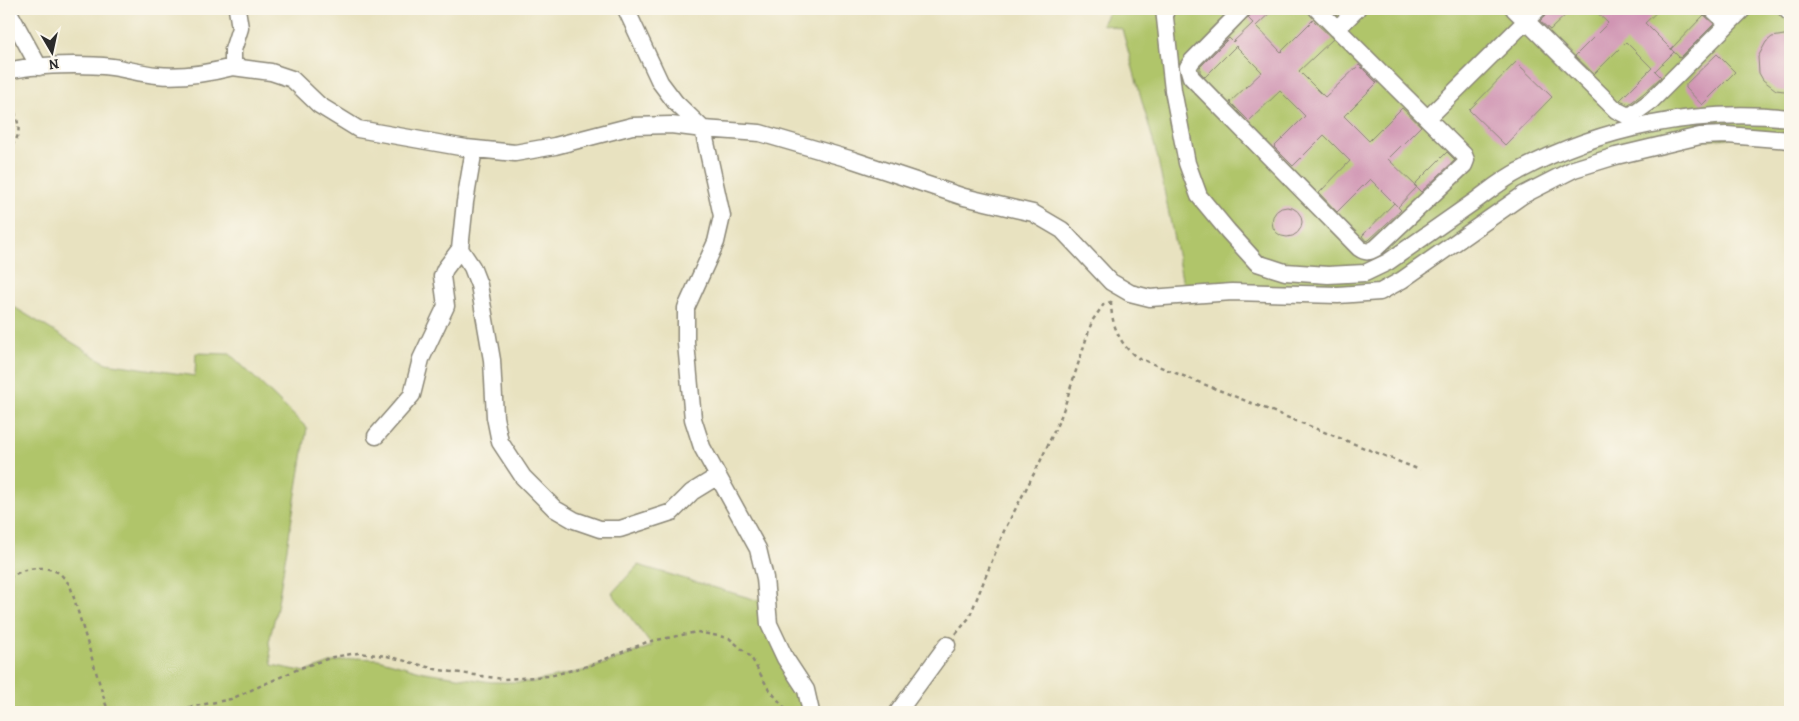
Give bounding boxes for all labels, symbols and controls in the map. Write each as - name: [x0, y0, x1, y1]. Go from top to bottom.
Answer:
- north arrow: [28, 28, 78, 78]
- text: N: [47, 54, 60, 75]

